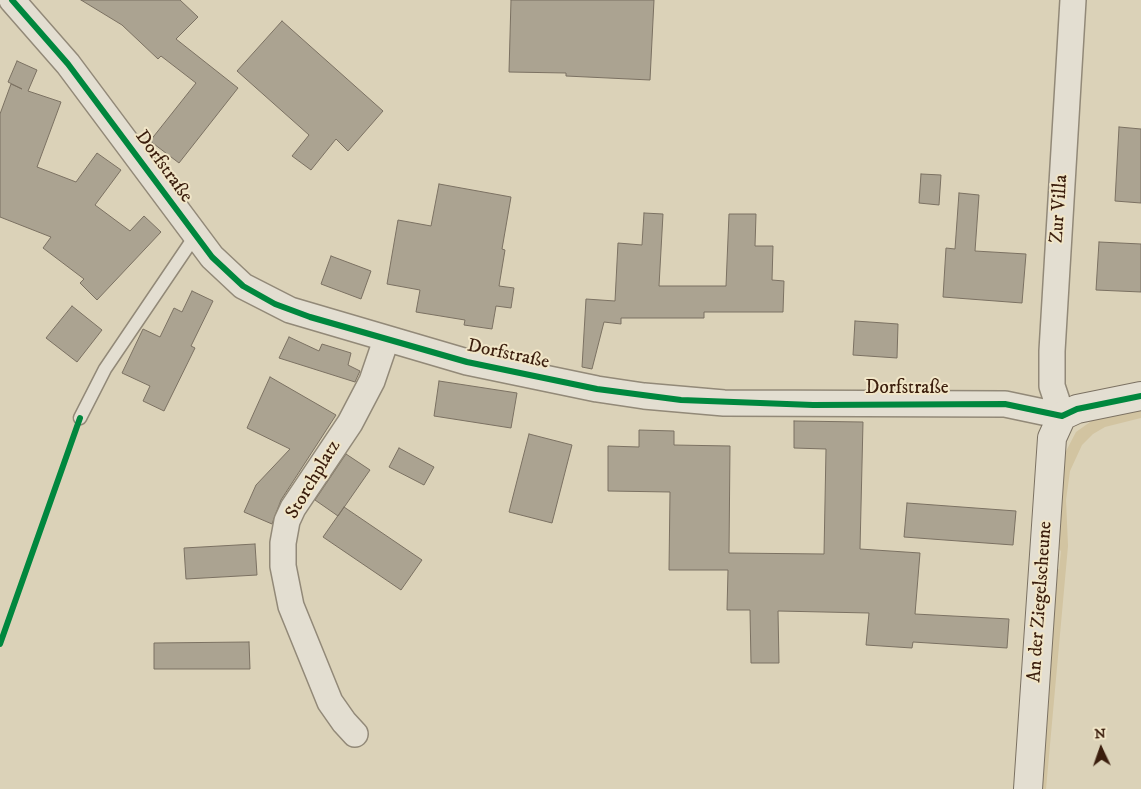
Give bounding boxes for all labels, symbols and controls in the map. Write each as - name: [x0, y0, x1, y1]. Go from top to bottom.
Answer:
- street label: Dorfstraße: [129, 127, 197, 207]
- street label: Zur Villa: [1046, 174, 1074, 244]
- street label: Dorfstraße: [465, 335, 551, 375]
- street label: Dorfstraße: [865, 378, 949, 400]
- street label: Storchplatz: [282, 436, 346, 524]
- street label: An der Ziegelscheune: [1024, 521, 1058, 683]
- north arrow: [1076, 724, 1126, 774]
- text: N: [1094, 725, 1106, 743]

